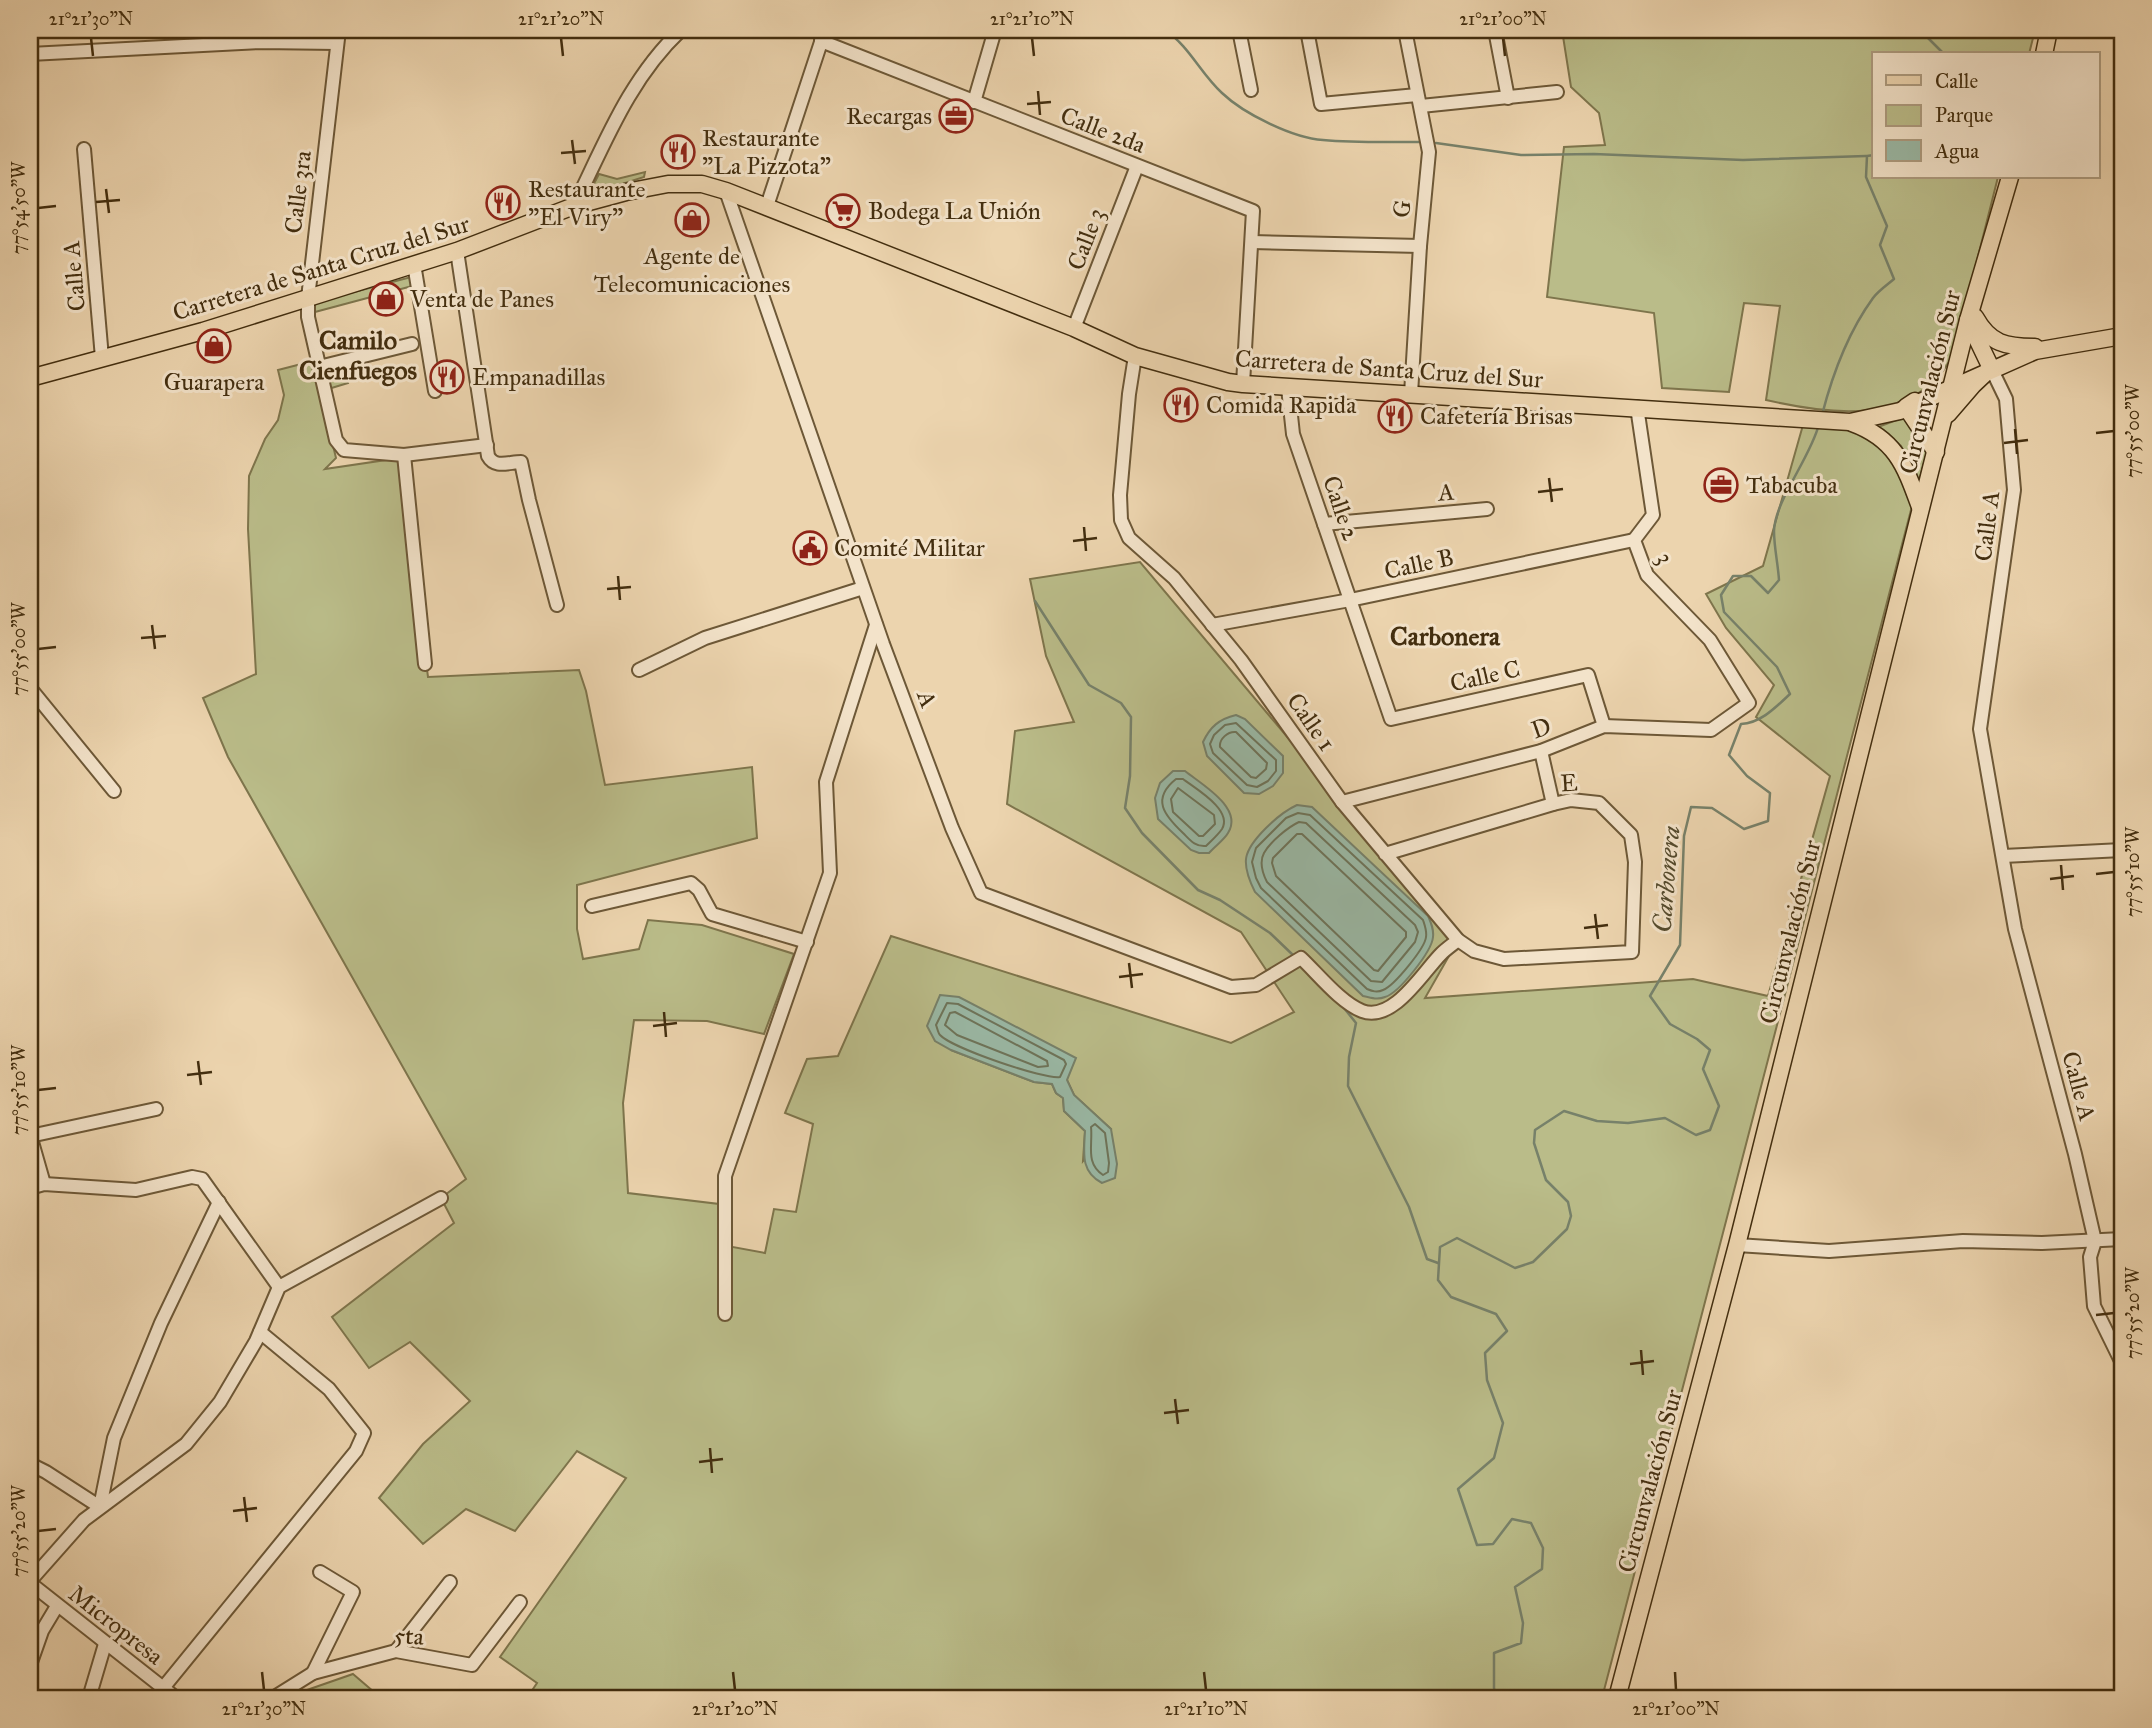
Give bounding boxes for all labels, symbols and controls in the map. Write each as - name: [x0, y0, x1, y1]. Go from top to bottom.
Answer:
- text: 21°21'30"N: [49, 8, 133, 30]
- text: 21°21'20"N: [518, 8, 604, 30]
- text: 21°21'10"N: [990, 8, 1074, 30]
- text: 21°21'00"N: [1459, 8, 1547, 30]
- legend: [1872, 52, 2100, 178]
- text: Calle: [1935, 68, 1978, 94]
- office icon: Recargas: [937, 97, 975, 135]
- street label: Calle 2da: [1056, 100, 1151, 160]
- place label: Recargas: [846, 101, 932, 131]
- text: Parque: [1935, 102, 1994, 128]
- place label: Restaurante "La Pizzota": [702, 123, 831, 181]
- restaurant icon: Restaurante "La Pizzota": [659, 133, 697, 171]
- text: Agua: [1934, 138, 1979, 164]
- street label: Calle 3ra: [278, 148, 318, 235]
- text: 77°54'50"W: [8, 161, 30, 254]
- place label: Restaurante "El Viry": [528, 174, 645, 232]
- restaurant icon: Restaurante "El Viry": [484, 184, 522, 222]
- supermarket icon: Bodega La Unión: [824, 192, 862, 230]
- place label: Bodega La Unión: [868, 196, 1041, 226]
- street label: G: [1386, 199, 1418, 219]
- shop icon: Agente de Telecomunicaciones: [673, 201, 711, 239]
- street label: Calle 3: [1060, 204, 1112, 274]
- street label: Carretera de Santa Cruz del Sur: [169, 209, 473, 327]
- street label: Calle A: [56, 239, 92, 313]
- place label: Agente de Telecomunicaciones: [594, 241, 790, 299]
- shop icon: Venta de Panes: [367, 280, 405, 318]
- place label: Venta de Panes: [409, 284, 554, 314]
- street label: Circunvalación Sur: [1893, 287, 1967, 477]
- district label: Camilo Cienfuegos: [299, 324, 418, 387]
- shop icon: Guarapera: [195, 327, 233, 365]
- street label: Carretera de Santa Cruz del Sur: [1234, 343, 1544, 395]
- restaurant icon: Empanadillas: [428, 358, 466, 396]
- place label: Empanadillas: [472, 362, 605, 392]
- place label: Guarapera: [164, 367, 265, 397]
- text: 77°55'00"W: [2122, 383, 2144, 478]
- restaurant icon: Comida Rapida: [1162, 386, 1200, 424]
- place label: Comida Rapida: [1206, 390, 1357, 420]
- restaurant icon: Cafetería Brisas: [1376, 397, 1414, 435]
- place label: Cafetería Brisas: [1420, 401, 1573, 431]
- office icon: Tabacuba: [1702, 466, 1740, 504]
- place label: Tabacuba: [1746, 470, 1838, 500]
- street label: Calle 2: [1316, 472, 1366, 544]
- street label: A: [1436, 476, 1455, 508]
- street label: Calle A: [1968, 489, 2006, 563]
- public building icon: Comité Militar: [791, 529, 829, 567]
- place label: Comité Militar: [834, 533, 985, 563]
- street label: Calle B: [1381, 542, 1457, 586]
- street label: 3: [1650, 547, 1680, 569]
- text: 77°55'00"W: [8, 601, 30, 696]
- district label: Carbonera: [1390, 620, 1501, 652]
- street label: Calle C: [1447, 653, 1523, 699]
- street label: A: [910, 685, 944, 712]
- street label: Calle 1: [1280, 687, 1342, 757]
- street label: D: [1527, 711, 1555, 745]
- street label: E: [1559, 767, 1579, 799]
- water label: Carbonera: [1645, 824, 1687, 934]
- text: 77°55'10"W: [2122, 826, 2144, 917]
- street label: Circunvalación Sur: [1753, 837, 1827, 1027]
- text: 77°55'10"W: [8, 1044, 30, 1135]
- street label: Calle A: [2055, 1048, 2103, 1124]
- text: 77°55'20"W: [2122, 1266, 2144, 1359]
- street label: Circunvalación Sur: [1611, 1386, 1689, 1576]
- text: 77°55'20"W: [8, 1484, 30, 1577]
- street label: Micropresa: [63, 1579, 170, 1672]
- street label: 5ta: [393, 1620, 426, 1652]
- text: 21°21'30"N: [222, 1698, 306, 1720]
- text: 21°21'20"N: [692, 1698, 778, 1720]
- text: 21°21'10"N: [1164, 1698, 1248, 1720]
- text: 21°21'00"N: [1632, 1698, 1720, 1720]

